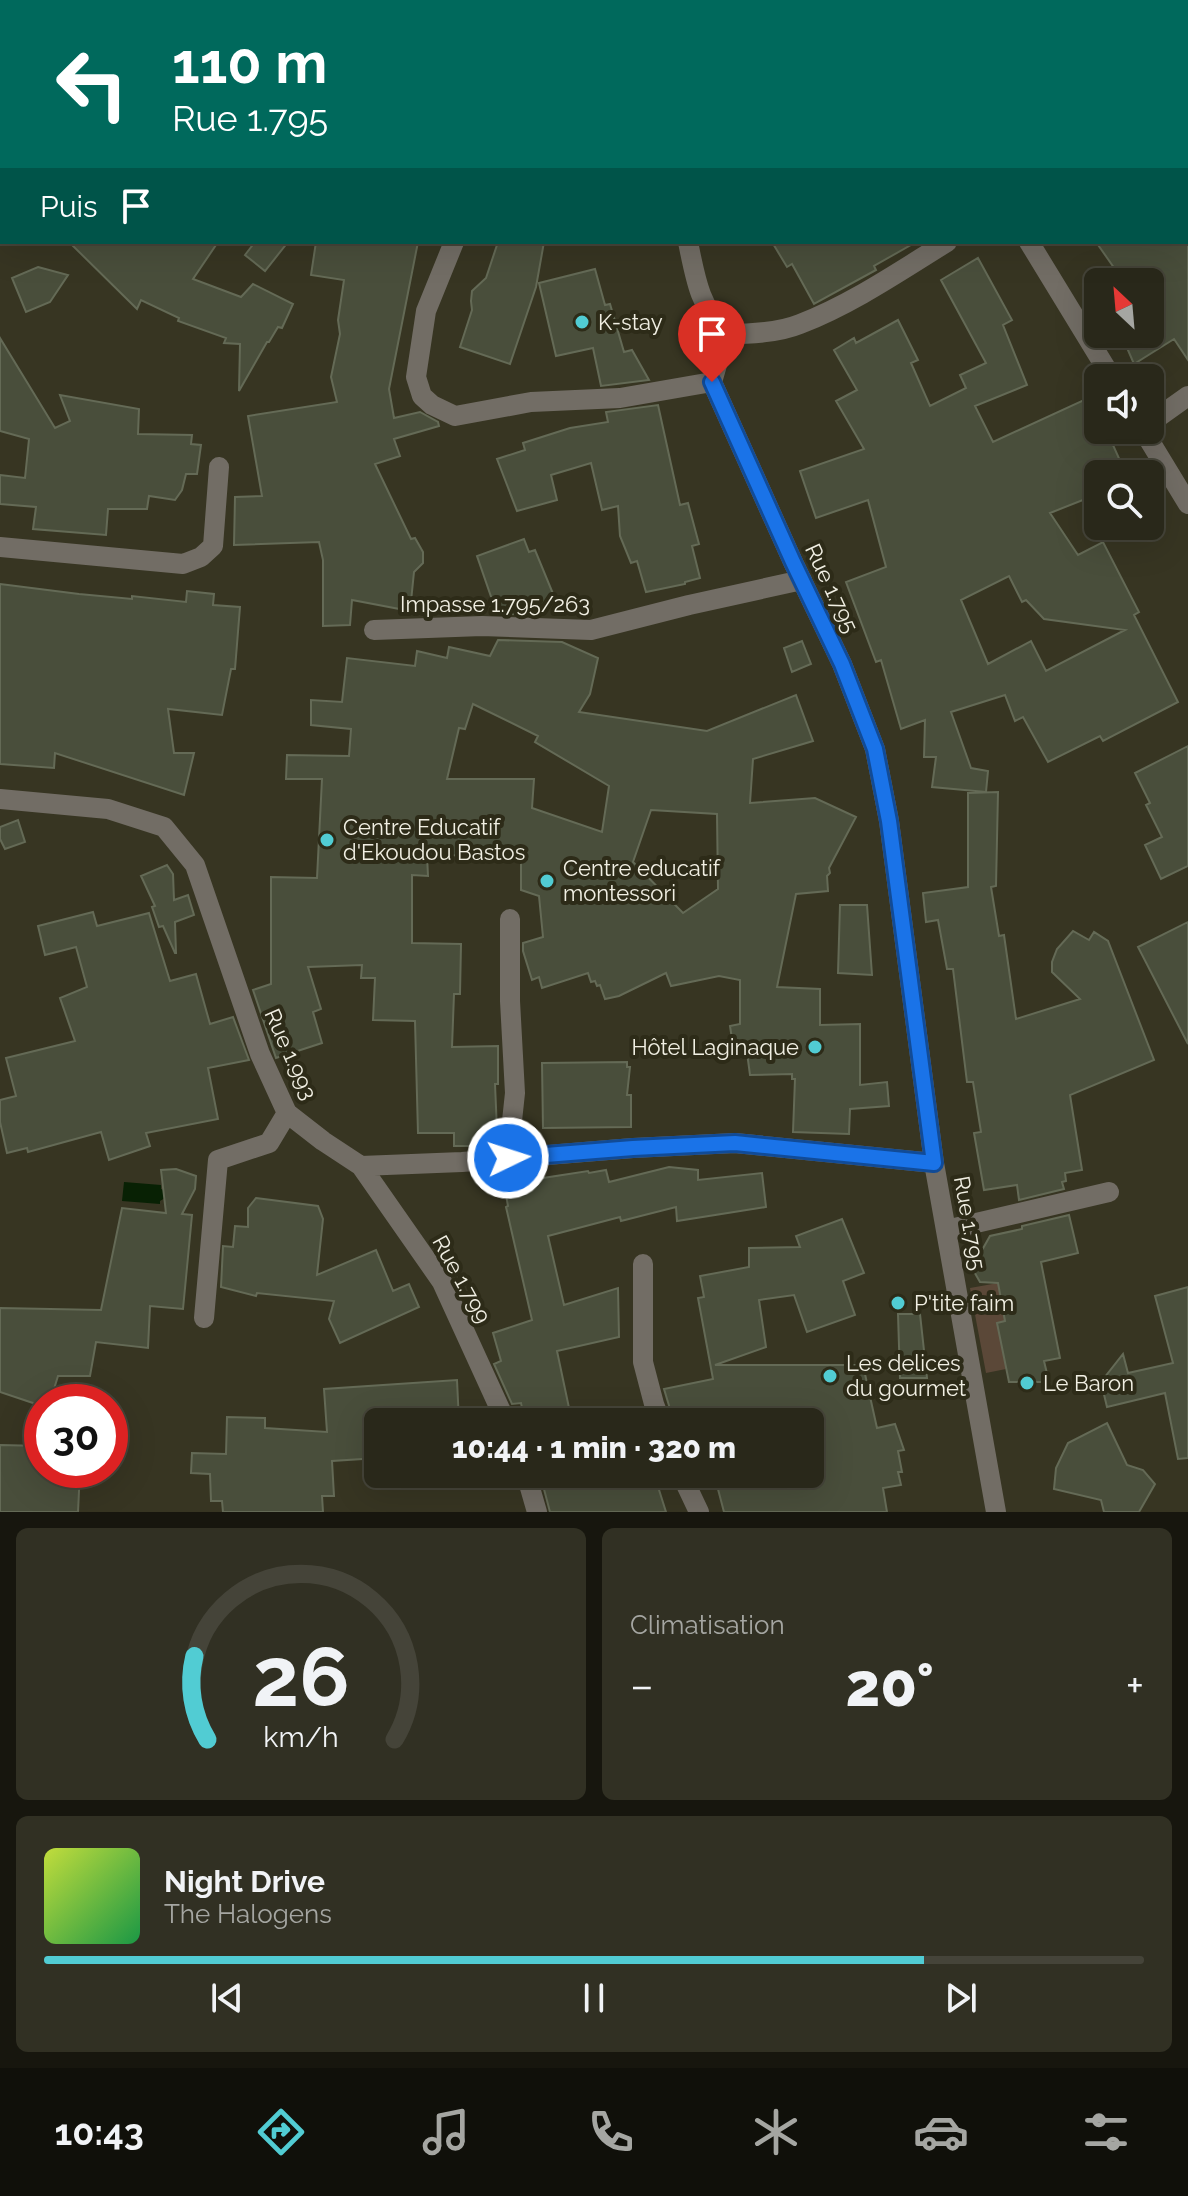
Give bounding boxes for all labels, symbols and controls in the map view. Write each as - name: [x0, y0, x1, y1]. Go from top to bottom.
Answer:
- text: 110 m: [172, 30, 327, 96]
- icon: left: [40, 32, 144, 136]
- text: Rue 1.795: [172, 97, 328, 139]
- icon: arrive: [114, 184, 158, 228]
- text: Puis: [40, 189, 98, 224]
- north arrow: [1084, 268, 1164, 348]
- map controls: [1084, 268, 1164, 540]
- pin: [678, 300, 746, 382]
- place label: K-stay: [598, 309, 663, 335]
- icon: arrive: [690, 312, 734, 356]
- marker: K-stay: [573, 313, 591, 331]
- button: sound: [1084, 364, 1164, 444]
- button: search: [1084, 460, 1164, 540]
- street label: Rue 1.795: [800, 539, 864, 637]
- street label: Impasse 1.795/263: [400, 591, 590, 617]
- place label: Centre Educatif d'Ekoudou Bastos: [343, 814, 525, 865]
- marker: Centre Educatif d'Ekoudou Bastos: [318, 831, 336, 849]
- place label: Centre educatif montessori: [563, 855, 721, 906]
- marker: Centre educatif montessori: [538, 872, 556, 890]
- street label: Rue 1.993: [259, 1004, 323, 1104]
- place label: Hôtel Laginaque: [631, 1034, 799, 1060]
- marker: Hôtel Laginaque: [806, 1038, 824, 1056]
- position arrow: [466, 1116, 550, 1200]
- street label: Rue 1.795: [949, 1174, 991, 1272]
- street label: Rue 1.799: [427, 1231, 497, 1327]
- place label: P'tite faim: [914, 1290, 1014, 1316]
- marker: P'tite faim: [889, 1294, 907, 1312]
- place label: Les delices du gourmet: [846, 1350, 967, 1401]
- marker: Les delices du gourmet: [821, 1367, 839, 1385]
- place label: Le Baron: [1043, 1370, 1134, 1396]
- marker: Le Baron: [1018, 1374, 1036, 1392]
- speed limit sign: 30: [24, 1384, 128, 1488]
- text: 10:44 · 1 min · 320 m: [452, 1430, 736, 1465]
- text: Climatisation: [630, 1610, 785, 1640]
- text: 26: [252, 1628, 350, 1725]
- text: 20°: [846, 1650, 934, 1720]
- text: −: [630, 1660, 654, 1711]
- text: +: [1126, 1660, 1144, 1711]
- text: km/h: [263, 1720, 339, 1754]
- text: Night Drive: [164, 1864, 325, 1899]
- text: The Halogens: [164, 1899, 332, 1929]
- icon: previous: [205, 1976, 249, 2020]
- icon: pause: [572, 1976, 616, 2020]
- icon: next: [939, 1976, 983, 2020]
- icon: directions: [253, 2104, 309, 2160]
- icon: music: [418, 2104, 474, 2160]
- icon: phone: [583, 2104, 639, 2160]
- icon: climate: [748, 2104, 804, 2160]
- icon: car: [913, 2104, 969, 2160]
- icon: filters: [1078, 2104, 1134, 2160]
- text: 10:43: [54, 2111, 144, 2153]

